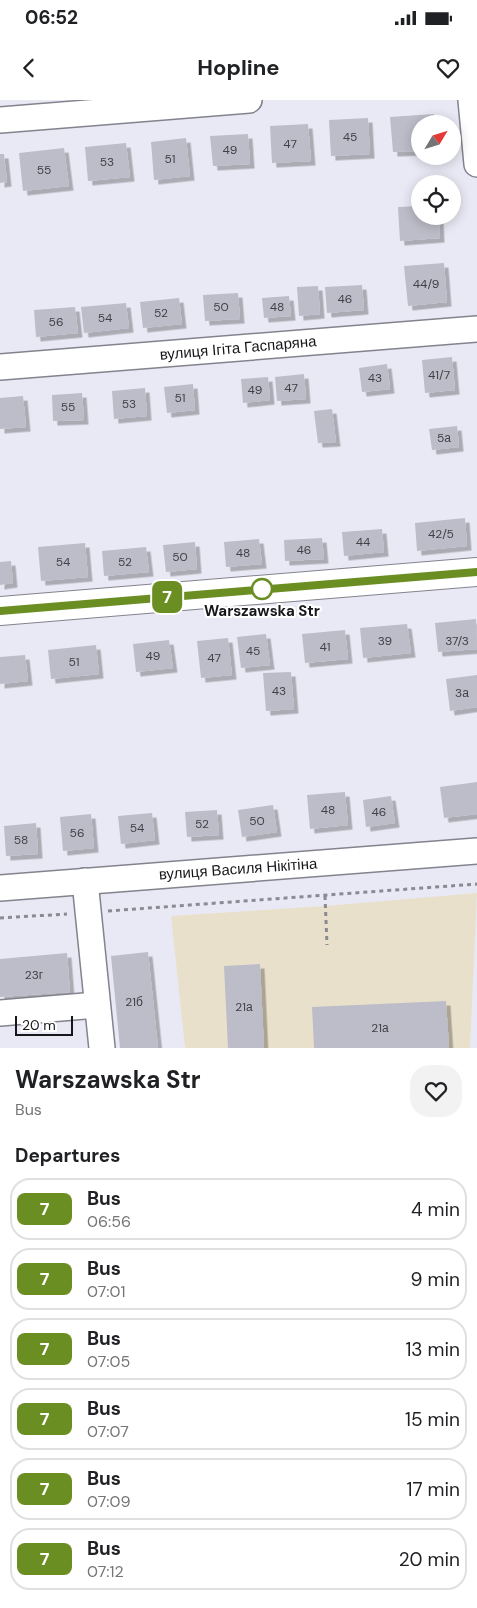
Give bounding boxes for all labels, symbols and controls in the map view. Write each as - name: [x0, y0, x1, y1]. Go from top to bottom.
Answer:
- text: 06:52: [25, 5, 78, 30]
- text: Hopline: [197, 53, 280, 82]
- icon: back: [15, 54, 43, 82]
- icon: heart: [434, 54, 462, 82]
- north arrow: [411, 115, 461, 165]
- map controls: [411, 115, 461, 225]
- house number: 45: [343, 129, 357, 145]
- house number: 47: [283, 136, 297, 152]
- house number: 49: [223, 142, 237, 158]
- house number: 51: [164, 151, 176, 167]
- house number: 53: [100, 154, 114, 170]
- house number: 55: [37, 162, 51, 178]
- button: locate: [411, 175, 461, 225]
- house number: 44/9: [413, 276, 439, 292]
- house number: 46: [338, 291, 352, 307]
- house number: 50: [213, 299, 229, 315]
- house number: 48: [270, 299, 284, 315]
- house number: 52: [154, 305, 168, 321]
- house number: 54: [98, 310, 112, 326]
- house number: 56: [49, 314, 63, 330]
- street label: вулиця Ігіта Гаспаряна: [159, 331, 318, 365]
- house number: 41/7: [428, 367, 450, 383]
- house number: 43: [368, 370, 382, 386]
- house number: 47: [284, 380, 298, 396]
- house number: 49: [248, 382, 262, 398]
- house number: 51: [174, 390, 186, 406]
- house number: 53: [122, 396, 136, 412]
- house number: 55: [61, 399, 75, 415]
- house number: 5а: [437, 430, 451, 446]
- house number: 42/5: [428, 526, 454, 542]
- house number: 44: [356, 534, 370, 550]
- house number: 46: [297, 542, 311, 558]
- house number: 48: [236, 545, 250, 561]
- house number: 50: [172, 549, 188, 565]
- house number: 54: [56, 554, 70, 570]
- house number: 52: [118, 554, 132, 570]
- marker: Warszawska Str: [251, 578, 273, 600]
- line badge: 7: [151, 581, 183, 613]
- text: 7: [162, 585, 172, 609]
- place label: Warszawska Str: [204, 601, 320, 621]
- house number: 39: [378, 633, 392, 649]
- house number: 37/3: [445, 633, 469, 649]
- house number: 41: [319, 639, 331, 655]
- house number: 45: [246, 643, 260, 659]
- house number: 49: [146, 648, 160, 664]
- house number: 47: [207, 650, 221, 666]
- house number: 51: [68, 654, 80, 670]
- house number: 43: [272, 683, 286, 699]
- house number: 3а: [455, 685, 469, 701]
- house number: 48: [321, 802, 335, 818]
- house number: 46: [372, 804, 386, 820]
- house number: 50: [249, 813, 265, 829]
- house number: 52: [195, 816, 209, 832]
- house number: 54: [130, 820, 144, 836]
- house number: 56: [70, 825, 84, 841]
- house number: 58: [14, 832, 28, 848]
- street label: вулиця Василя Нікітіна: [158, 853, 318, 885]
- house number: 23г: [25, 967, 44, 983]
- house number: 21б: [125, 994, 143, 1010]
- house number: 21а: [235, 999, 253, 1015]
- scale bar: [15, 1013, 72, 1036]
- text: 20 m: [22, 1016, 56, 1034]
- house number: 21а: [371, 1020, 389, 1036]
- text: Warszawska Str: [15, 1064, 201, 1095]
- button: heart: [410, 1065, 462, 1117]
- text: Bus: [15, 1099, 42, 1120]
- text: Departures: [15, 1143, 120, 1168]
- text: Bus: [87, 1186, 121, 1211]
- text: 7: [40, 1197, 49, 1221]
- text: 4 min: [411, 1197, 460, 1222]
- text: 06:56: [87, 1211, 131, 1232]
- text: Bus: [87, 1256, 121, 1281]
- text: 7: [40, 1267, 49, 1291]
- text: 9 min: [411, 1267, 460, 1292]
- text: 07:01: [87, 1281, 125, 1302]
- text: Bus: [87, 1326, 121, 1351]
- text: 7: [40, 1337, 49, 1361]
- text: 13 min: [405, 1337, 460, 1362]
- text: 07:05: [87, 1351, 130, 1372]
- text: Bus: [87, 1396, 121, 1421]
- text: 7: [40, 1407, 49, 1431]
- text: 15 min: [405, 1407, 460, 1432]
- text: 07:07: [87, 1421, 129, 1442]
- text: Bus: [87, 1466, 121, 1491]
- text: 7: [40, 1477, 49, 1501]
- text: 17 min: [406, 1477, 460, 1502]
- text: 07:09: [87, 1491, 131, 1512]
- text: Bus: [87, 1536, 121, 1561]
- text: 7: [40, 1547, 49, 1571]
- text: 20 min: [399, 1547, 460, 1572]
- text: 07:12: [87, 1561, 124, 1582]

